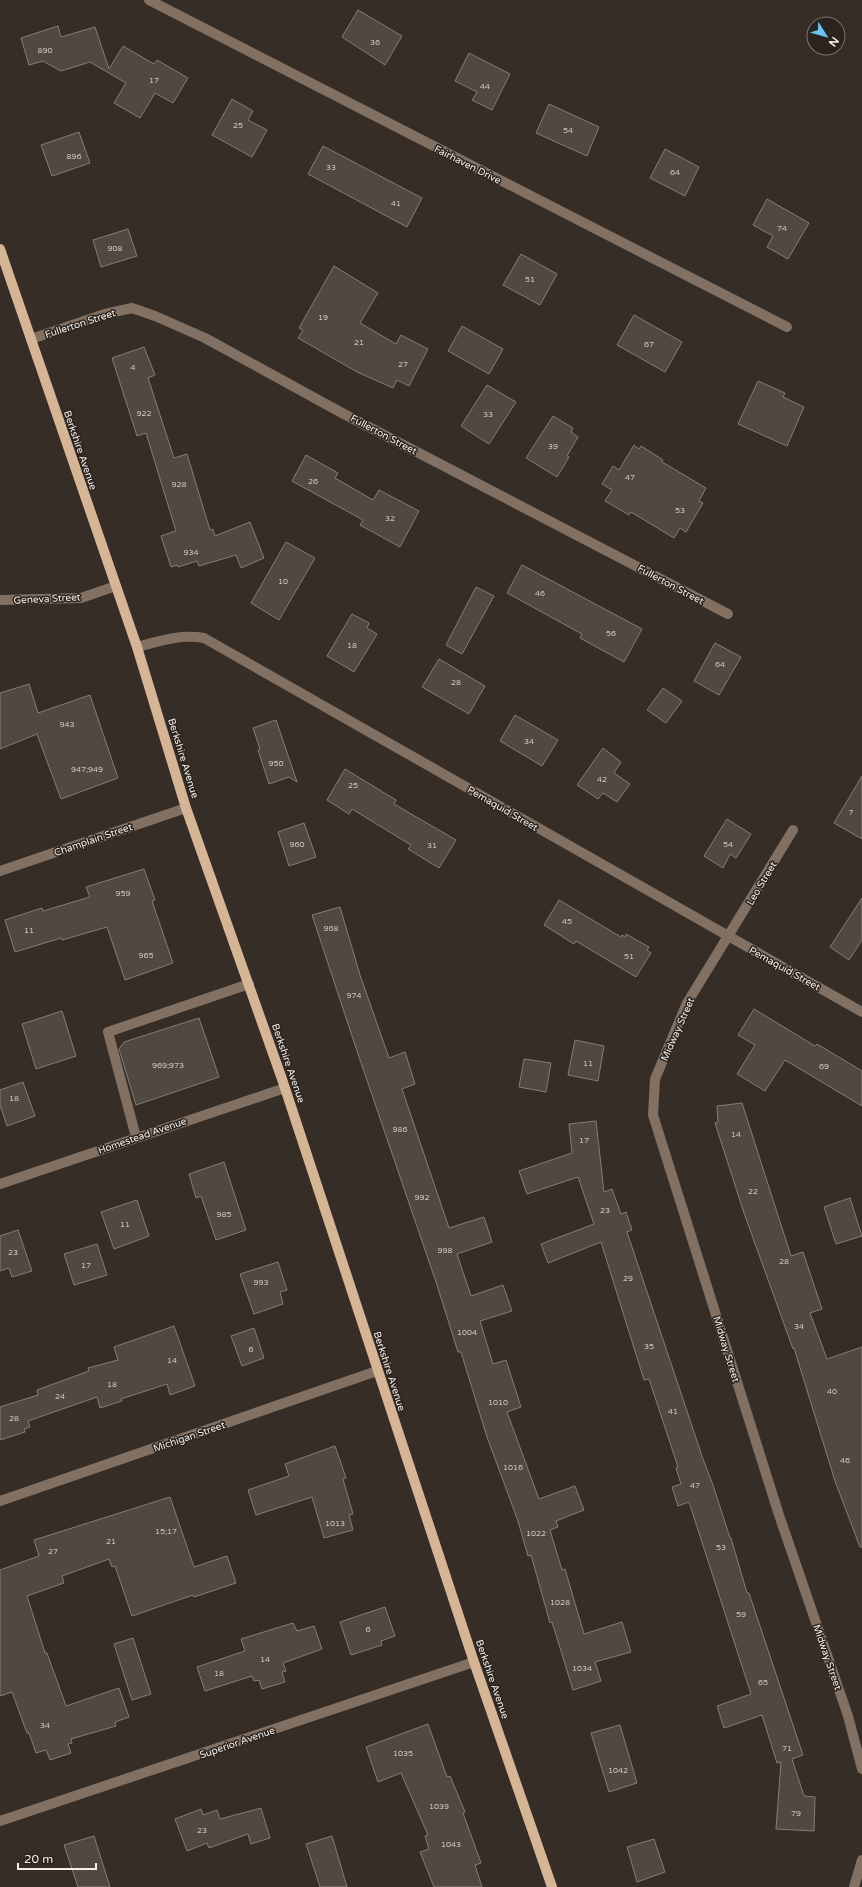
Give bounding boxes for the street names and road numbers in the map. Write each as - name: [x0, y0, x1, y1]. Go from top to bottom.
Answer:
- street label: Fairhaven Drive: [432, 143, 503, 187]
- street label: Fullerton Street: [44, 307, 117, 341]
- street label: Berkshire Avenue: [61, 409, 99, 492]
- street label: Fullerton Street: [348, 412, 419, 457]
- street label: Fullerton Street: [635, 562, 706, 607]
- street label: Geneva Street: [13, 591, 81, 607]
- street label: Berkshire Avenue: [165, 717, 201, 800]
- street label: Pemaquid Street: [465, 784, 540, 834]
- street label: Champlain Street: [53, 821, 134, 859]
- street label: Leo Street: [744, 859, 780, 907]
- street label: Pemaquid Street: [747, 944, 822, 993]
- street label: Midway Street: [659, 996, 697, 1063]
- street label: Berkshire Avenue: [269, 1022, 307, 1105]
- street label: Homestead Avenue: [96, 1115, 188, 1157]
- street label: Midway Street: [710, 1315, 742, 1384]
- street label: Berkshire Avenue: [371, 1330, 408, 1413]
- street label: Michigan Street: [152, 1419, 227, 1455]
- street label: Midway Street: [810, 1623, 844, 1692]
- street label: Berkshire Avenue: [473, 1638, 511, 1721]
- street label: Superior Avenue: [198, 1724, 277, 1761]

